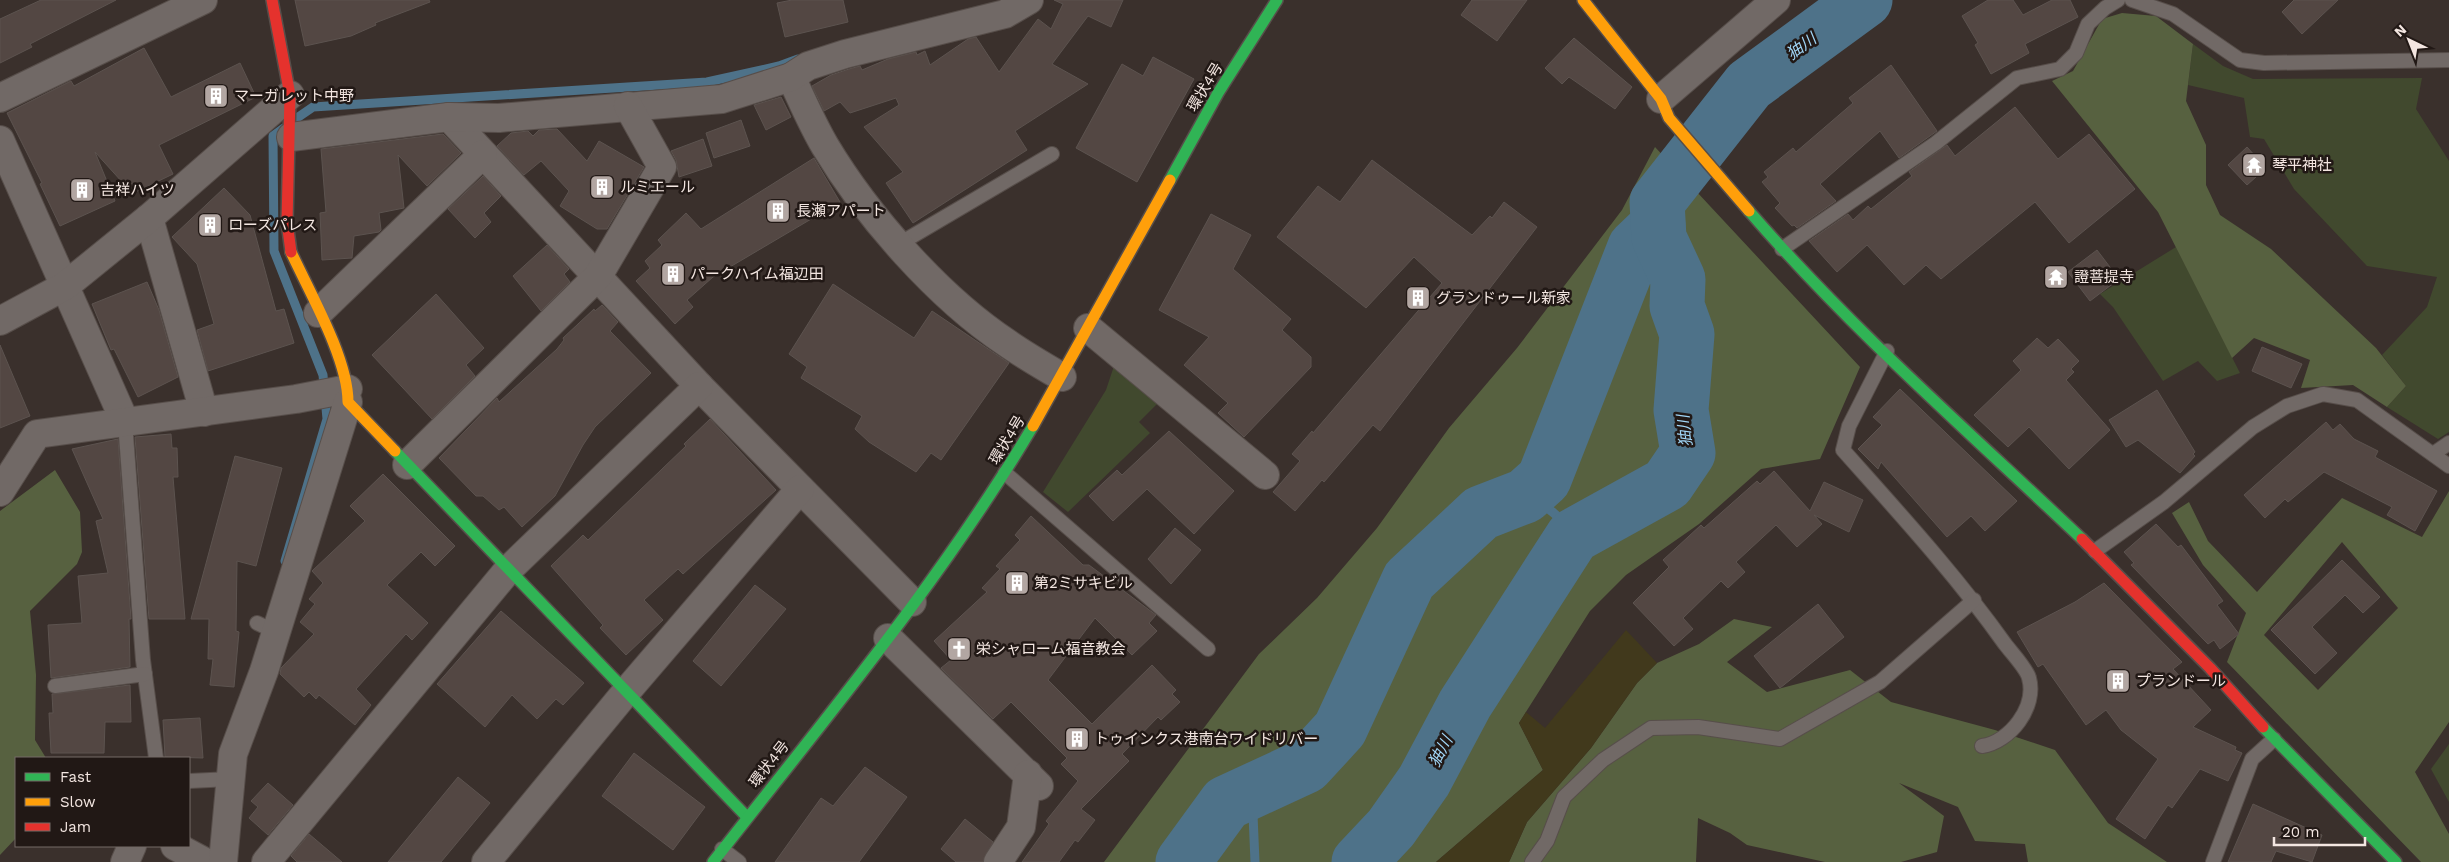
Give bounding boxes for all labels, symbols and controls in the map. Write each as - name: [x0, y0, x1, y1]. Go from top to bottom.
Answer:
- north arrow: [2384, 15, 2434, 65]
- text: N: [2391, 21, 2409, 40]
- water label: 㹨川: [1783, 28, 1821, 63]
- street label: 環状4号: [1183, 59, 1227, 115]
- building icon: マーガレット中野: [203, 83, 229, 109]
- place label: マーガレット中野: [234, 87, 354, 105]
- temple icon: 琴平神社: [2241, 152, 2267, 178]
- place label: 琴平神社: [2272, 156, 2332, 174]
- building icon: ルミエール: [589, 174, 615, 200]
- building icon: 吉祥ハイツ: [69, 177, 95, 203]
- place label: ルミエール: [620, 178, 695, 196]
- place label: 吉祥ハイツ: [100, 181, 175, 199]
- building icon: 長瀬アパート: [765, 198, 791, 224]
- place label: 長瀬アパート: [796, 202, 886, 220]
- building icon: ローズパレス: [197, 212, 223, 238]
- place label: ローズパレス: [228, 216, 317, 234]
- building icon: パークハイム福辺田: [660, 261, 686, 287]
- temple icon: 證菩提寺: [2043, 264, 2069, 290]
- place label: パークハイム福辺田: [690, 265, 824, 283]
- place label: 證菩提寺: [2074, 268, 2134, 286]
- building icon: グランドゥール新家: [1405, 285, 1431, 311]
- place label: グランドゥール新家: [1436, 289, 1571, 307]
- street label: 環状4号: [985, 412, 1029, 468]
- water label: 㹨川: [1673, 412, 1696, 448]
- building icon: 第2ミサキビル: [1004, 570, 1030, 596]
- place label: 第2ミサキビル: [1034, 574, 1133, 592]
- church icon: 栄シャローム福音教会: [946, 636, 972, 662]
- place label: 栄シャローム福音教会: [976, 640, 1126, 658]
- building icon: プランドール: [2105, 668, 2131, 694]
- place label: プランドール: [2136, 672, 2226, 690]
- building icon: トゥインクス港南台ワイドリバー: [1064, 726, 1090, 752]
- place label: トゥインクス港南台ワイドリバー: [1094, 730, 1319, 748]
- water label: 㹨川: [1425, 731, 1457, 770]
- street label: 環状4号: [745, 737, 793, 791]
- legend: [15, 757, 190, 847]
- text: Fast: [60, 768, 92, 786]
- text: Slow: [60, 793, 96, 811]
- scale bar: [2274, 814, 2365, 846]
- text: Jam: [60, 818, 91, 836]
- text: 20 m: [2282, 823, 2320, 841]

